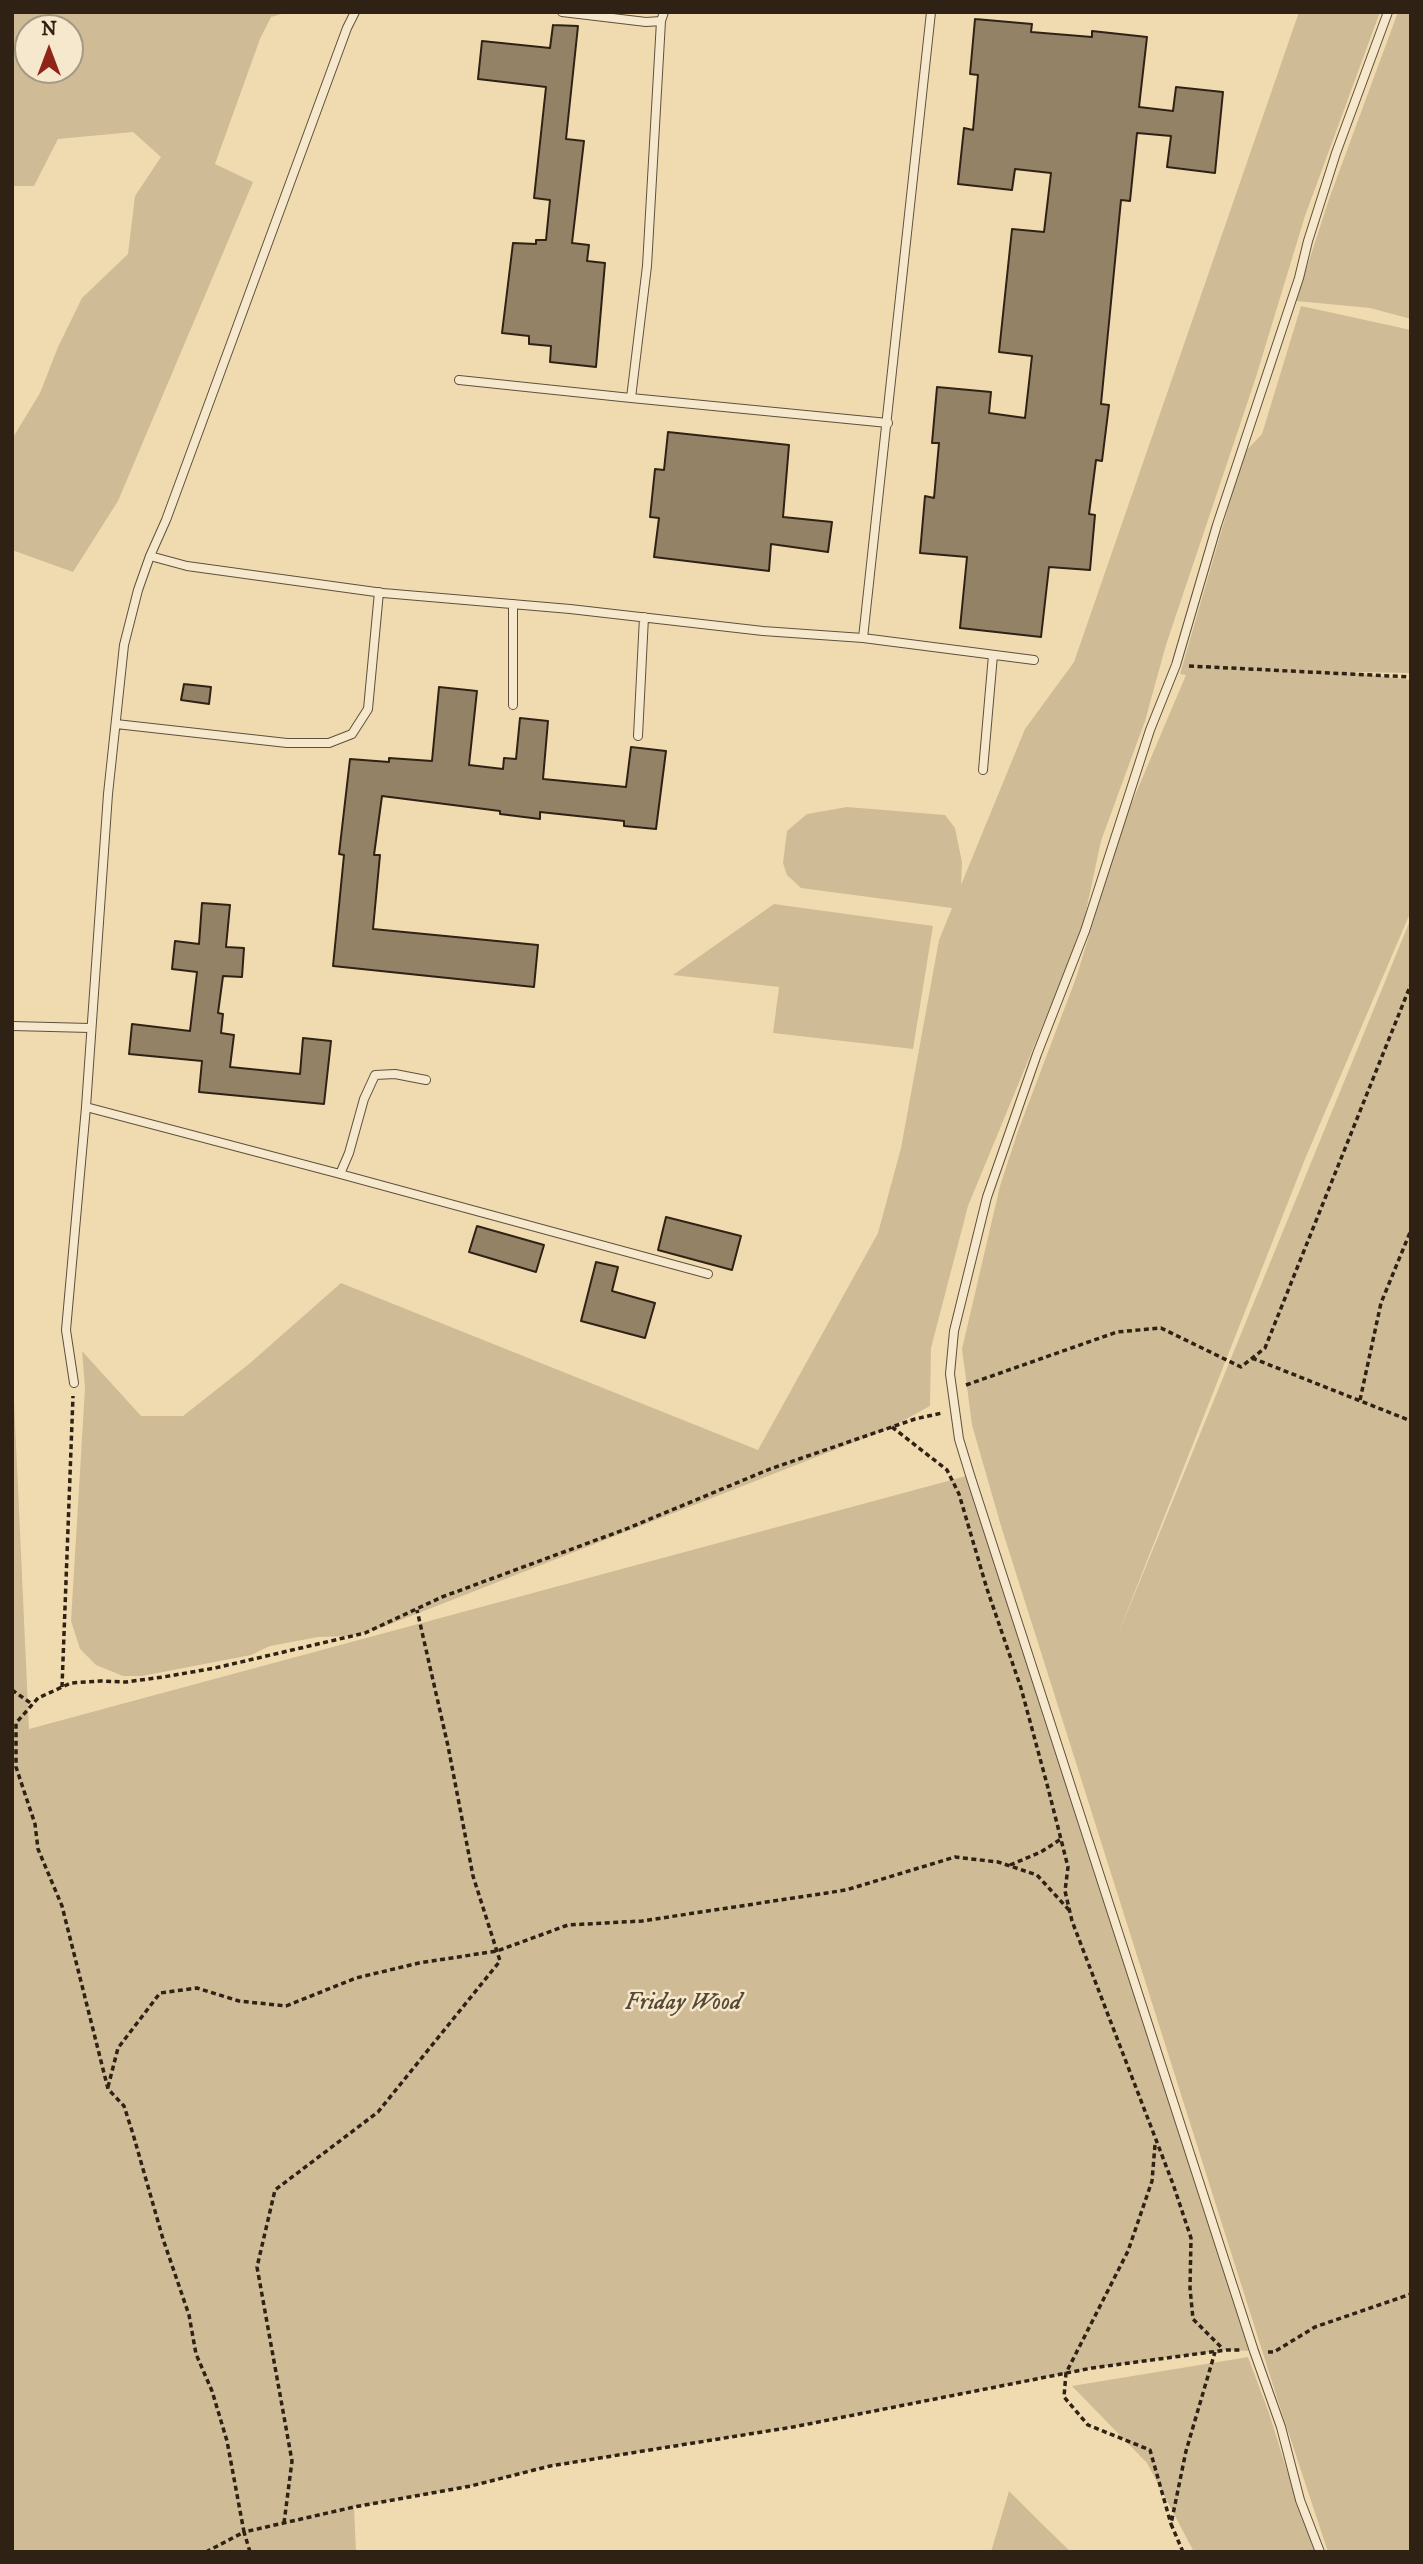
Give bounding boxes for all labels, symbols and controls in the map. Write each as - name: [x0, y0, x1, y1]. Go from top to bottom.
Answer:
- north arrow: [14, 14, 84, 84]
- text: N: [41, 18, 57, 41]
- park label: Friday Wood: [625, 1990, 741, 2018]

